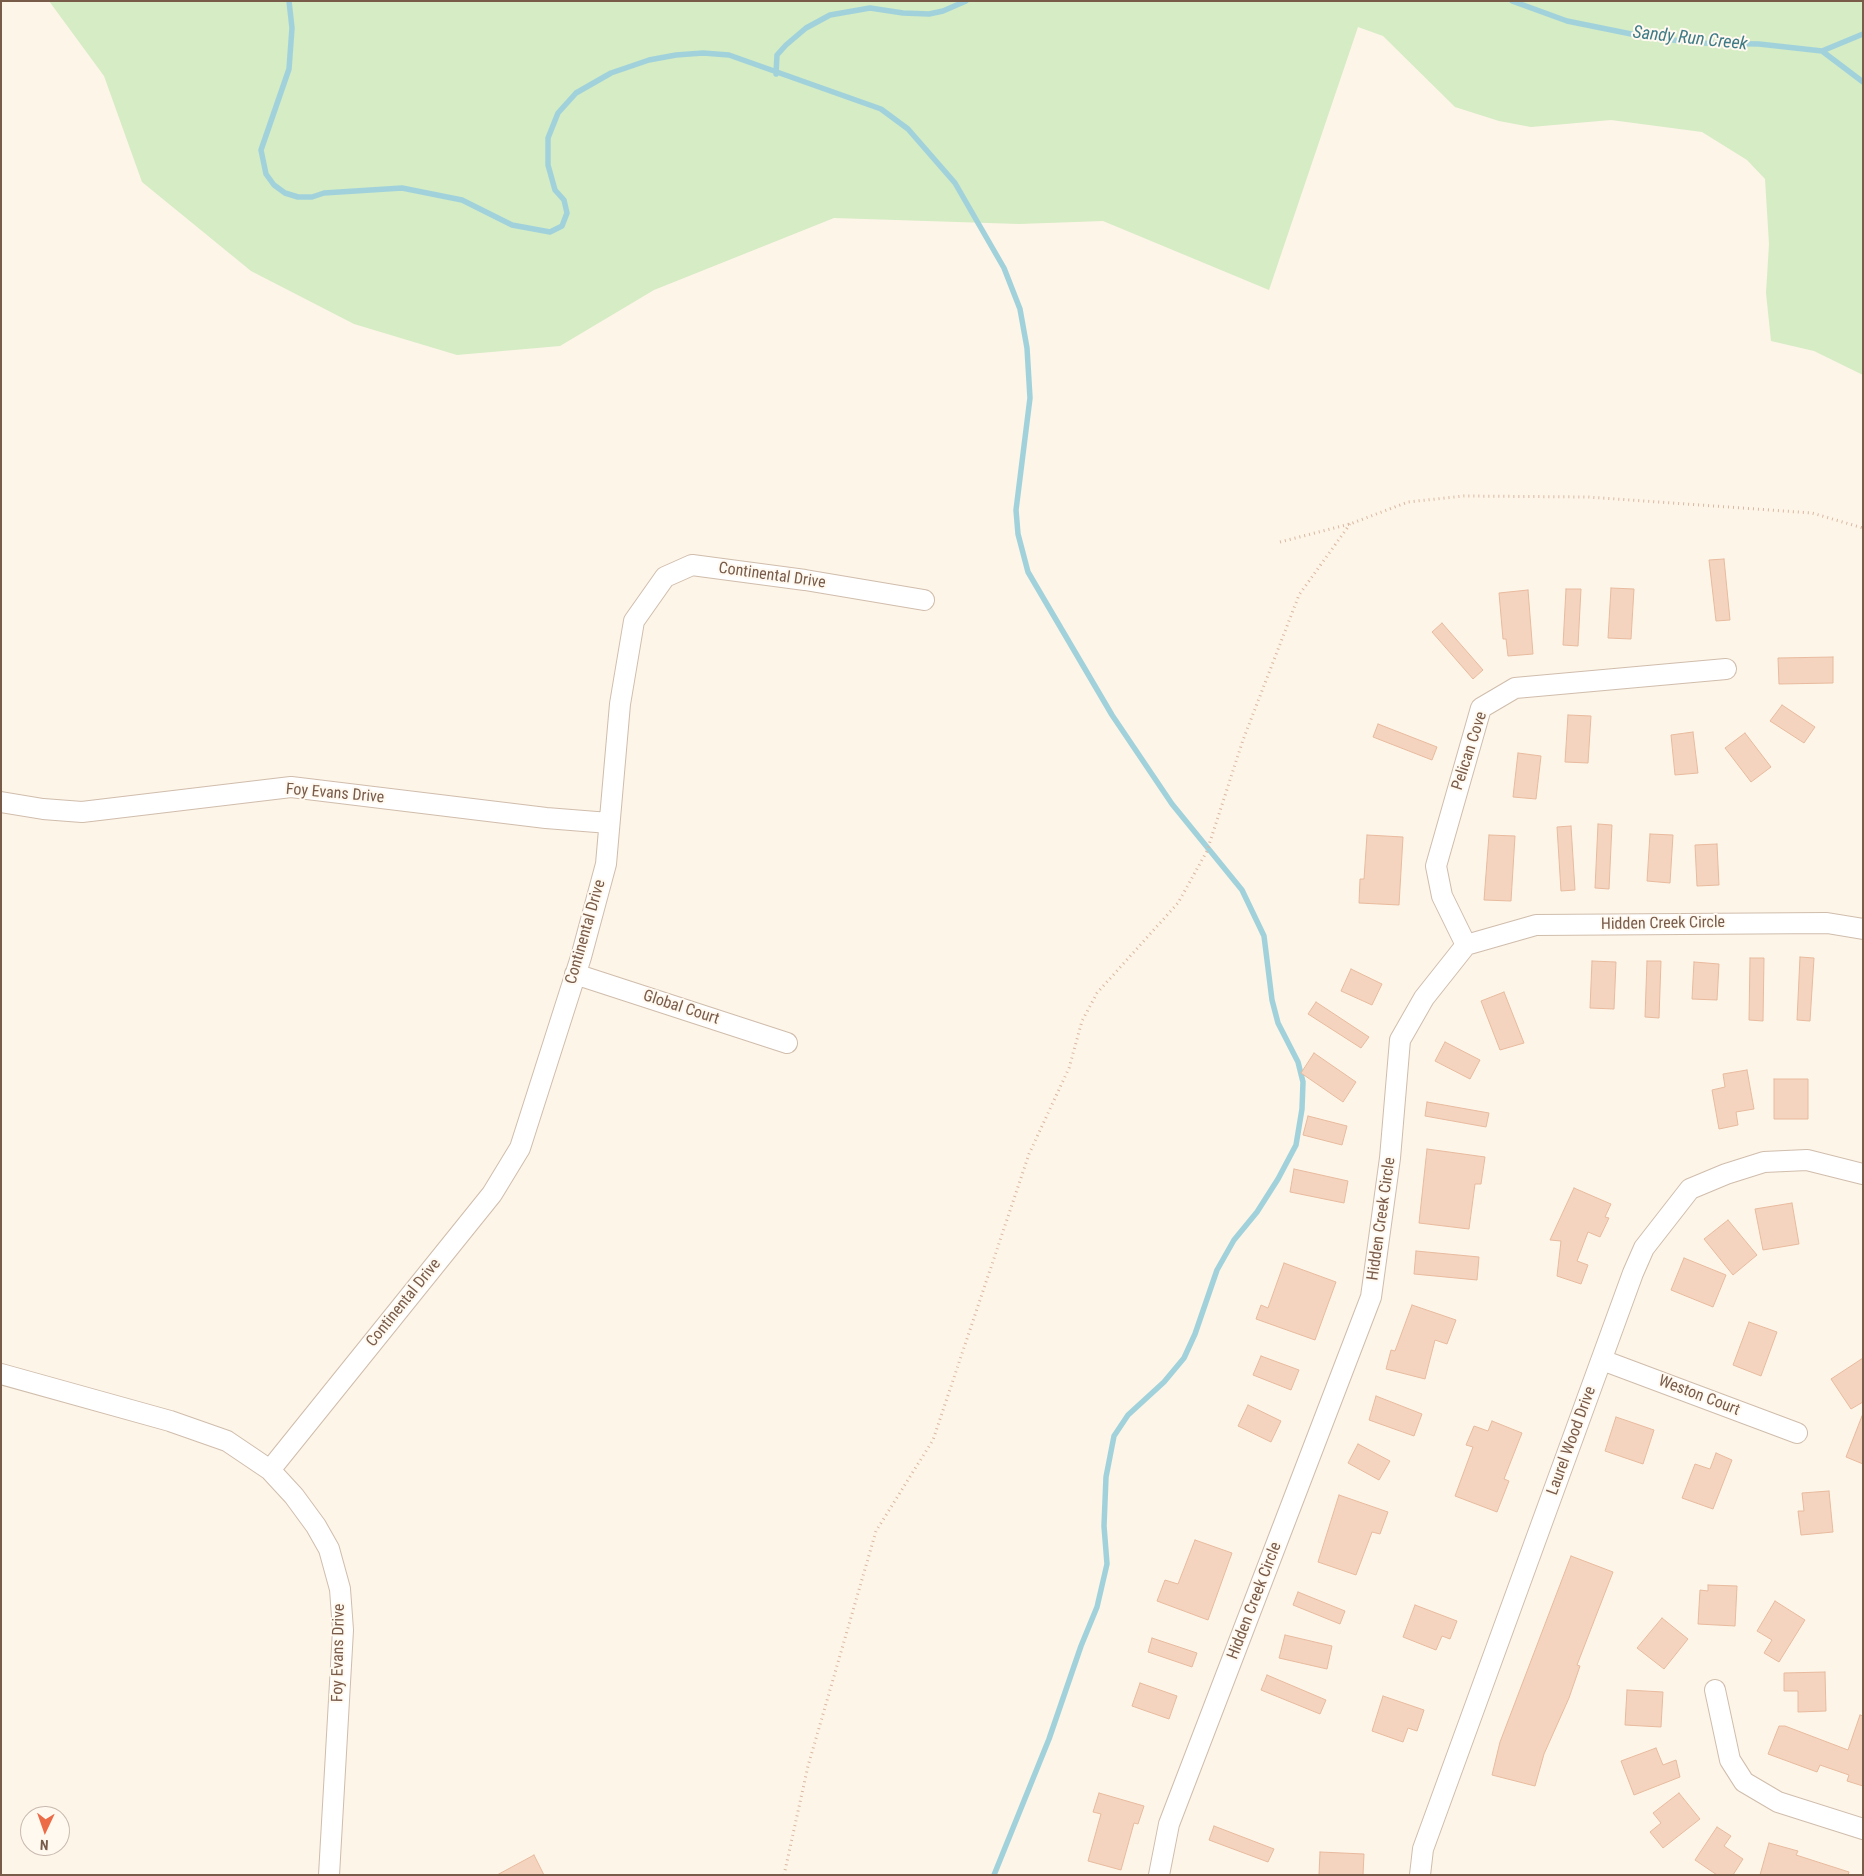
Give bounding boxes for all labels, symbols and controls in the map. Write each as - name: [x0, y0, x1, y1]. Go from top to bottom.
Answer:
- water label: Sandy Run Creek: [1631, 22, 1749, 56]
- street label: Continental Drive: [717, 559, 827, 593]
- street label: Pelican Cove: [1448, 709, 1492, 793]
- street label: Foy Evans Drive: [285, 780, 385, 808]
- street label: Continental Drive: [562, 877, 610, 987]
- street label: Hidden Creek Circle: [1601, 913, 1725, 935]
- street label: Global Court: [641, 987, 721, 1029]
- street label: Hidden Creek Circle: [1364, 1156, 1400, 1282]
- street label: Continental Drive: [363, 1255, 445, 1351]
- street label: Weston Court: [1656, 1372, 1742, 1420]
- street label: Laurel Wood Drive: [1543, 1384, 1601, 1498]
- street label: Hidden Creek Circle: [1224, 1540, 1286, 1662]
- street label: Foy Evans Drive: [329, 1604, 349, 1702]
- north arrow: [20, 1806, 70, 1856]
- text: N: [40, 1837, 49, 1853]

